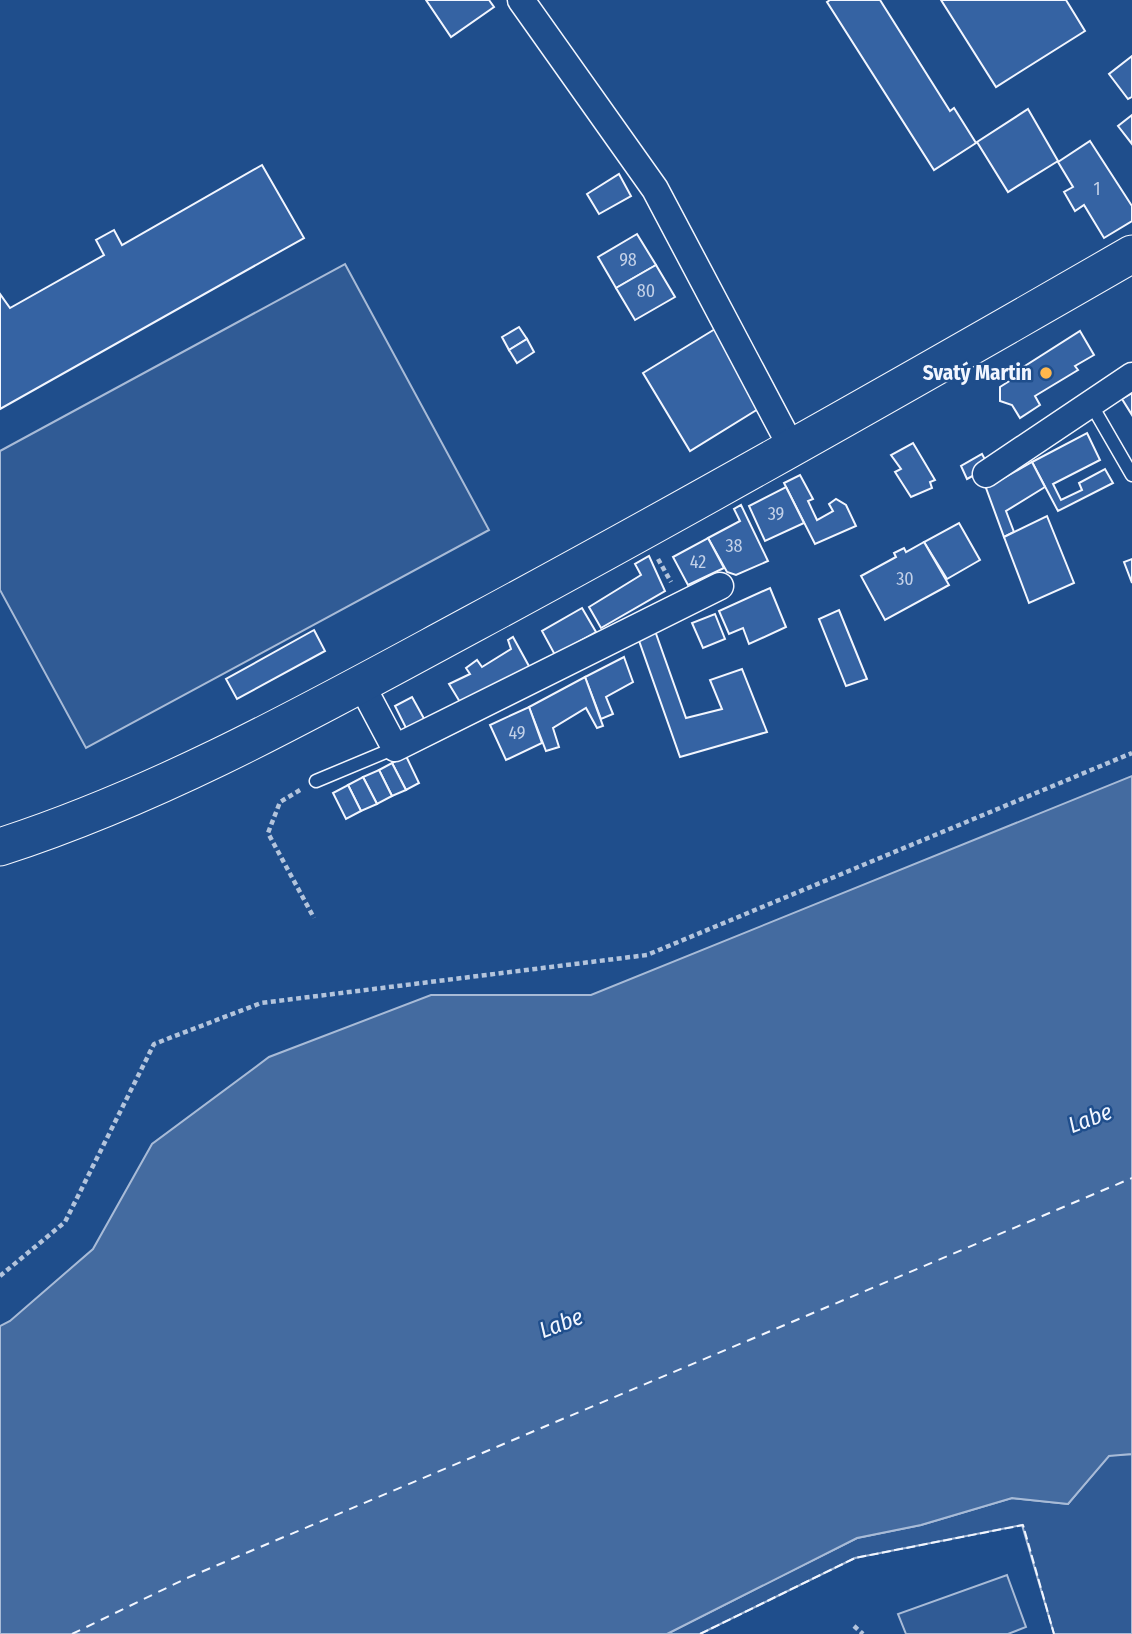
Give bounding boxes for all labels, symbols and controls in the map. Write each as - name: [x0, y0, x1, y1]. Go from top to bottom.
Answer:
- house number: 1: [1093, 178, 1101, 200]
- house number: 98: [619, 249, 637, 271]
- house number: 80: [637, 280, 655, 302]
- place label: Svatý Martin: [923, 360, 1032, 386]
- marker: Svatý Martin: [1038, 365, 1054, 381]
- house number: 39: [768, 503, 784, 525]
- house number: 38: [725, 535, 743, 557]
- house number: 42: [690, 551, 706, 573]
- house number: 30: [896, 568, 914, 590]
- house number: 49: [508, 722, 526, 744]
- water label: Labe: [1064, 1097, 1116, 1139]
- water label: Labe: [535, 1302, 587, 1344]

